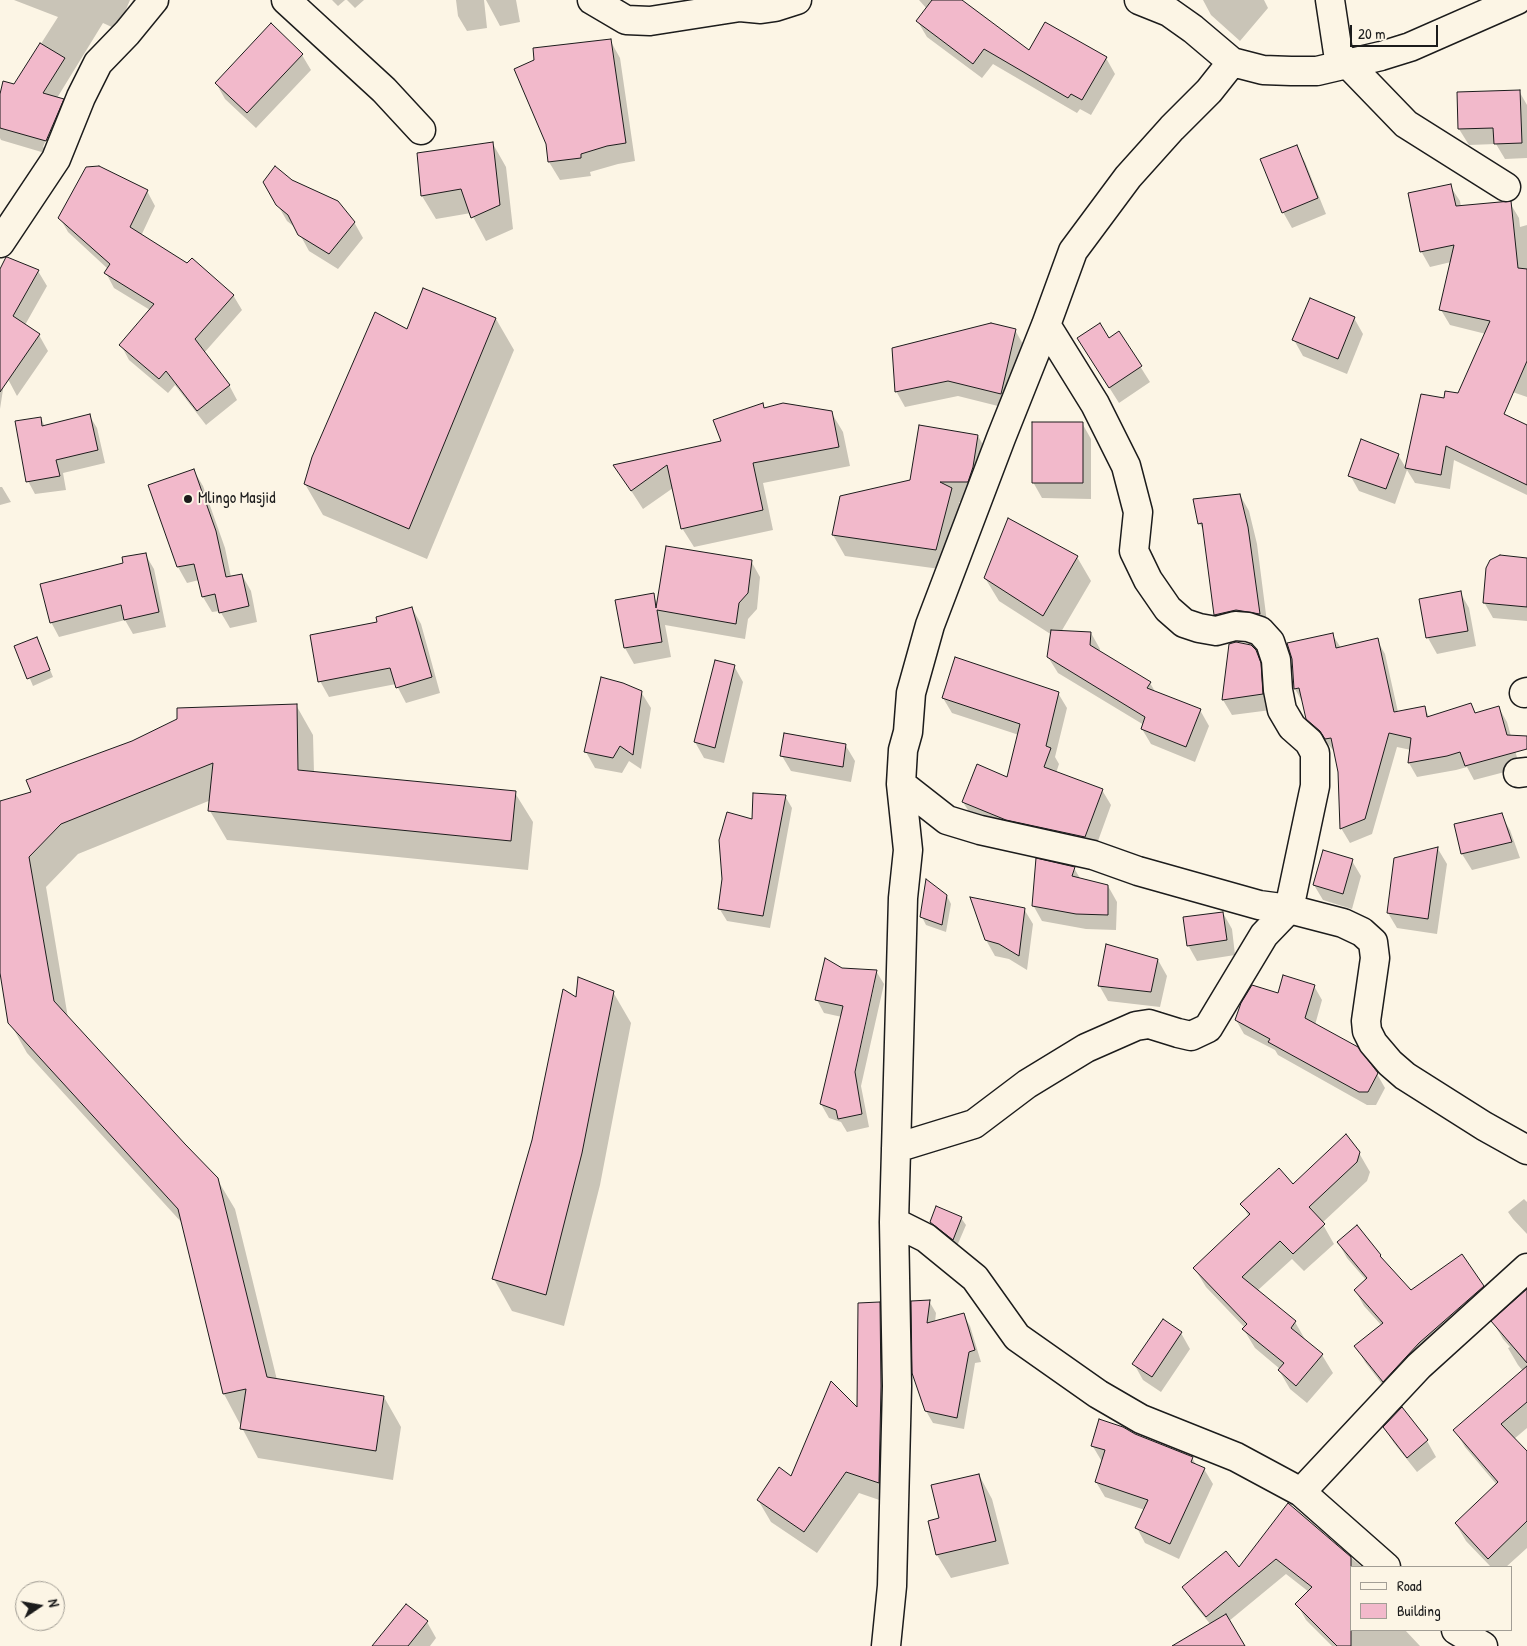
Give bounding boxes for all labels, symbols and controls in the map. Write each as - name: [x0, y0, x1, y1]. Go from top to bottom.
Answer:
- scale bar: [1352, 15, 1440, 47]
- text: 20 m: [1358, 23, 1385, 44]
- place label: Mlingo Masjid: [198, 489, 275, 509]
- marker: Mlingo Masjid: [182, 493, 194, 505]
- legend: [1350, 1566, 1512, 1631]
- text: Road: [1397, 1575, 1422, 1596]
- north arrow: [15, 1581, 65, 1631]
- text: N: [44, 1597, 64, 1609]
- text: Building: [1397, 1600, 1441, 1621]

